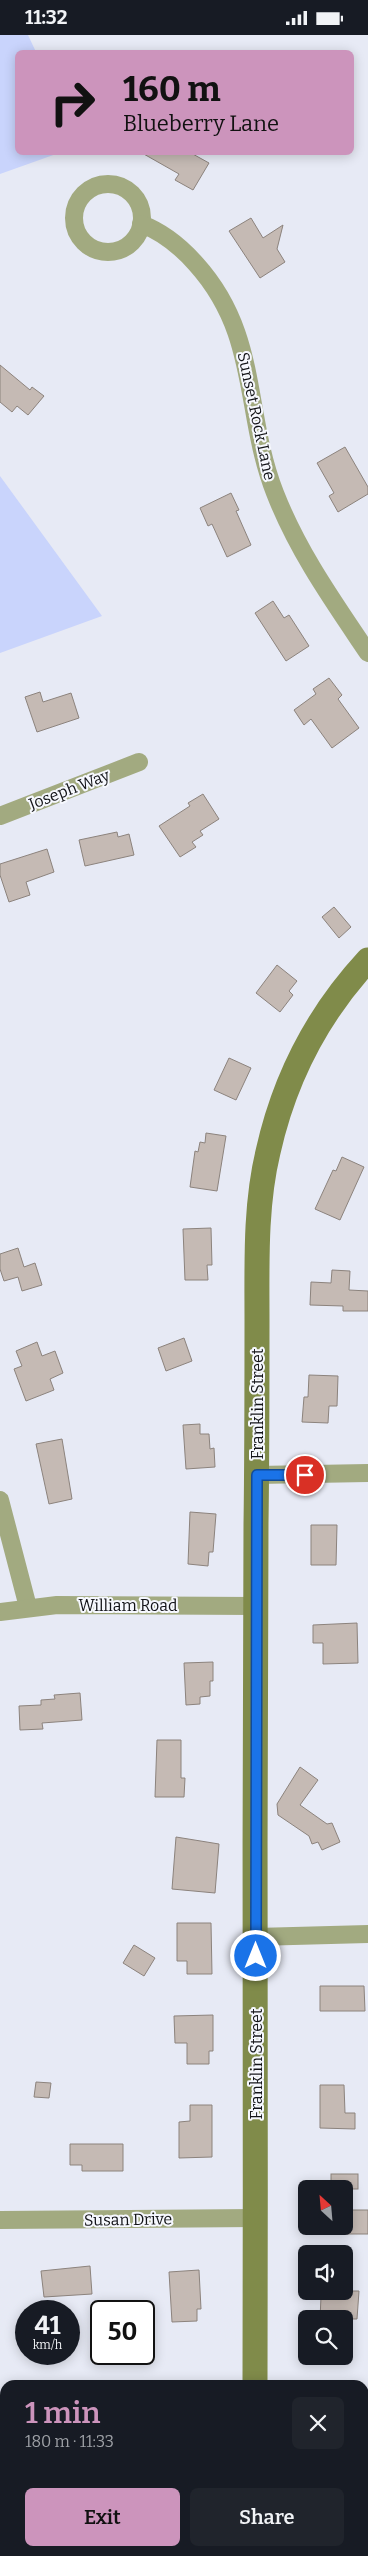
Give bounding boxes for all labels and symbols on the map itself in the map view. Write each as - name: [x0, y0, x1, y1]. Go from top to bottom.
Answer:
- street label: Sunset Rock Lane: [234, 350, 279, 482]
- street label: Joseph Way: [25, 765, 113, 814]
- street label: Franklin Street: [248, 1348, 267, 1459]
- pin: [284, 1454, 326, 1496]
- street label: William Road: [78, 1596, 178, 1615]
- position arrow: [229, 1929, 281, 1981]
- street label: Franklin Street: [247, 2008, 266, 2119]
- north arrow: [298, 2180, 352, 2235]
- street label: Susan Drive: [84, 2209, 172, 2230]
- speed limit sign: 50: [90, 2300, 155, 2365]

